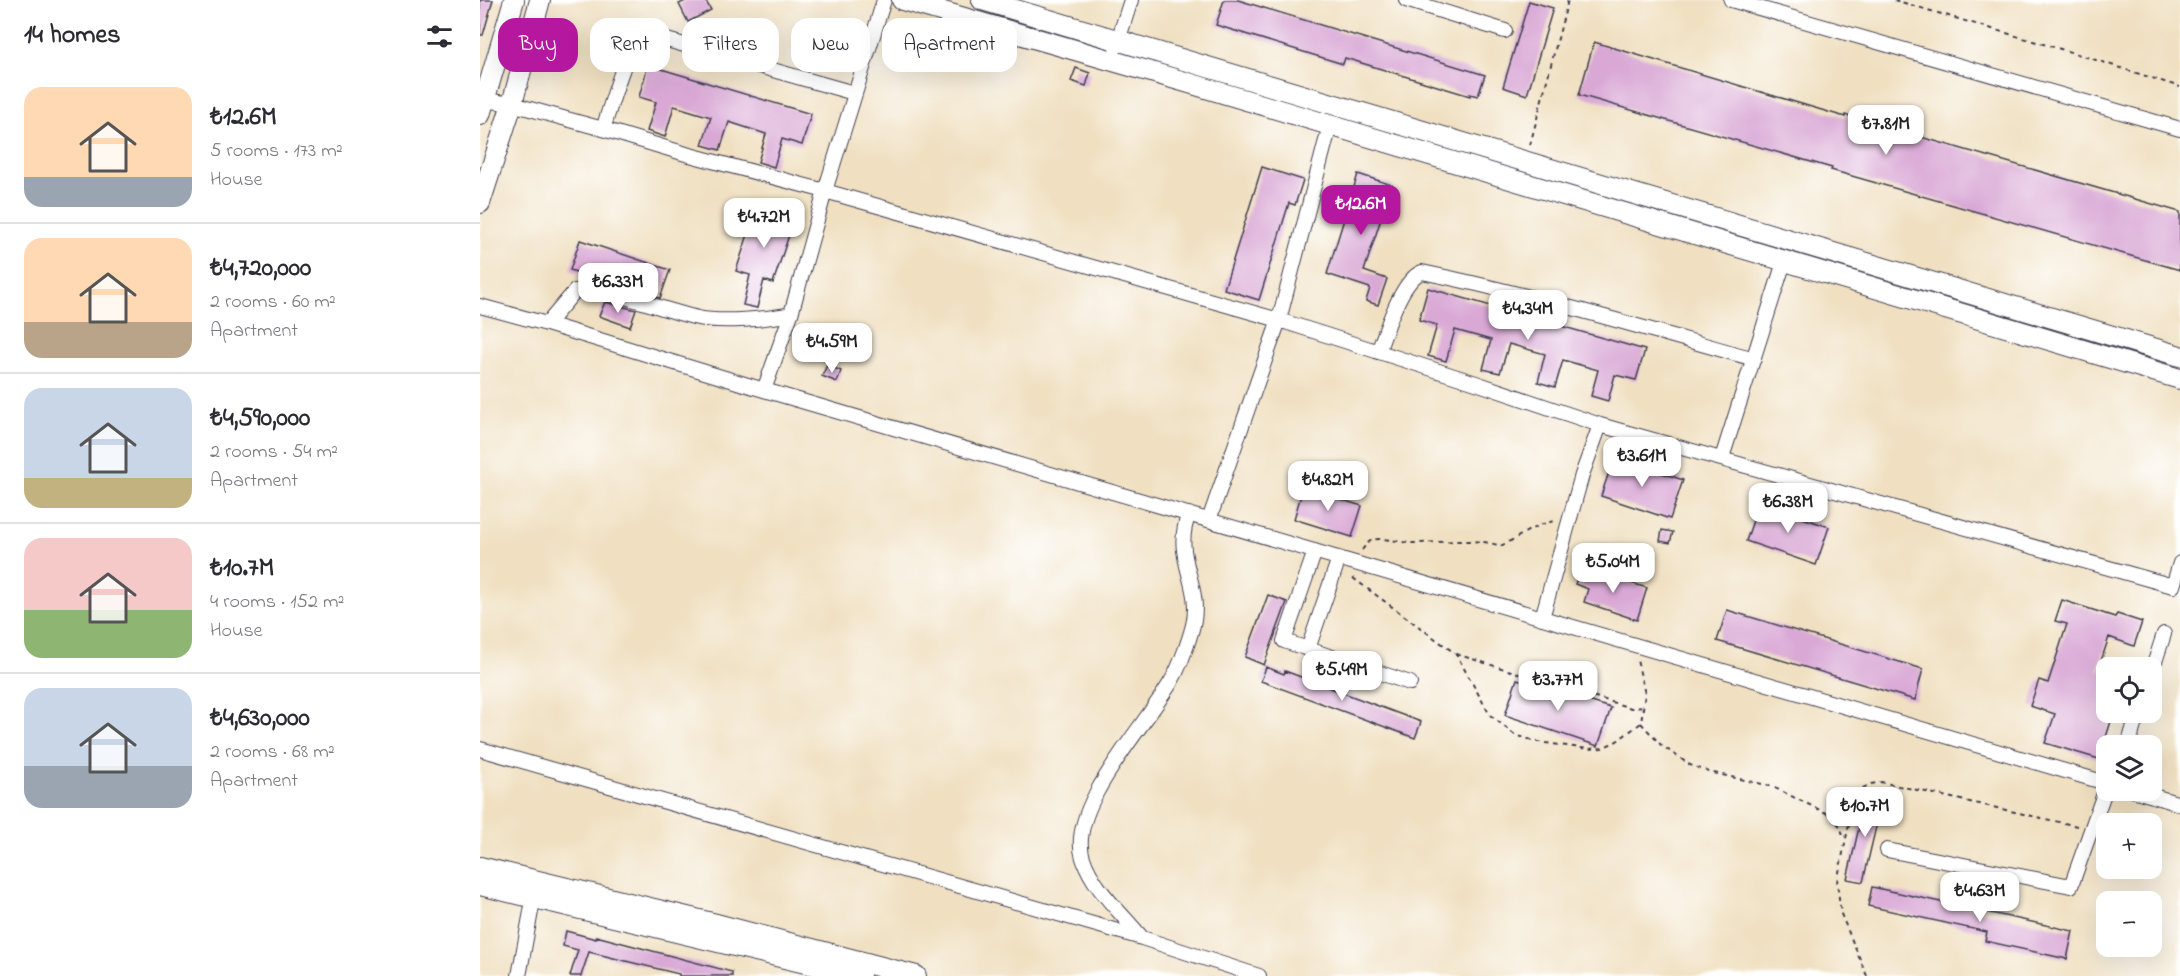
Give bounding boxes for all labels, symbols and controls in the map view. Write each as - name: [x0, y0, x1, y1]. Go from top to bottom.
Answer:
- text: 14 homes: [24, 17, 120, 55]
- chip: Buy: [498, 18, 578, 72]
- chip: Rent: [590, 18, 670, 72]
- chip: Filters: [682, 18, 779, 72]
- chip: New: [791, 18, 870, 72]
- chip: Apartment: [882, 18, 1017, 72]
- icon: filters: [423, 20, 456, 53]
- text: ₺12.6M: [210, 99, 277, 137]
- pin: ₺7.81M: [1837, 105, 1935, 156]
- text: ₺7.81M: [1862, 110, 1910, 139]
- icon: home: [72, 111, 144, 183]
- text: 5 rooms · 173 m²: [210, 137, 343, 166]
- text: House: [210, 166, 263, 195]
- pin: ₺12.6M: [1312, 185, 1410, 236]
- text: ₺12.6M: [1335, 190, 1387, 219]
- pin: ₺4.72M: [715, 198, 813, 249]
- text: ₺4.72M: [738, 203, 790, 232]
- text: ₺4,720,000: [210, 250, 311, 288]
- icon: home: [72, 262, 144, 334]
- pin: ₺6.33M: [569, 263, 667, 314]
- text: ₺6.33M: [592, 268, 644, 297]
- text: 2 rooms · 60 m²: [210, 288, 336, 317]
- pin: ₺4.34M: [1479, 290, 1577, 341]
- text: ₺4.34M: [1503, 295, 1553, 324]
- text: Apartment: [210, 317, 298, 346]
- pin: ₺4.59M: [783, 323, 881, 374]
- text: ₺4.59M: [806, 328, 858, 357]
- text: ₺4,590,000: [210, 400, 310, 438]
- icon: home: [72, 412, 144, 484]
- pin: ₺3.61M: [1593, 437, 1691, 488]
- text: 2 rooms · 54 m²: [210, 438, 338, 467]
- text: ₺3.61M: [1617, 442, 1667, 471]
- pin: ₺4.82M: [1279, 461, 1377, 512]
- text: ₺4.82M: [1302, 466, 1354, 495]
- text: Apartment: [210, 467, 298, 496]
- pin: ₺6.38M: [1739, 483, 1837, 534]
- text: ₺6.38M: [1763, 488, 1813, 517]
- pin: ₺5.04M: [1564, 543, 1662, 594]
- text: ₺5.04M: [1586, 548, 1640, 577]
- text: ₺10.7M: [210, 550, 274, 588]
- icon: home: [72, 562, 144, 634]
- text: 4 rooms · 152 m²: [210, 588, 344, 617]
- text: House: [210, 617, 263, 646]
- pin: ₺5.49M: [1293, 651, 1391, 702]
- text: ₺5.49M: [1316, 656, 1368, 685]
- map controls: [2096, 657, 2162, 957]
- button: locate: [2096, 657, 2162, 723]
- pin: ₺3.77M: [1509, 661, 1607, 712]
- text: ₺3.77M: [1533, 666, 1583, 695]
- text: ₺4,630,000: [210, 700, 310, 738]
- icon: home: [72, 712, 144, 784]
- button: layers: [2096, 735, 2162, 801]
- text: 2 rooms · 68 m²: [210, 738, 335, 767]
- text: Apartment: [210, 767, 298, 796]
- pin: ₺10.7M: [1816, 787, 1914, 838]
- text: ₺10.7M: [1840, 792, 1890, 821]
- button: +: [2096, 813, 2162, 879]
- pin: ₺4.63M: [1931, 872, 2029, 923]
- text: ₺4.63M: [1954, 877, 2006, 906]
- button: −: [2096, 891, 2162, 957]

